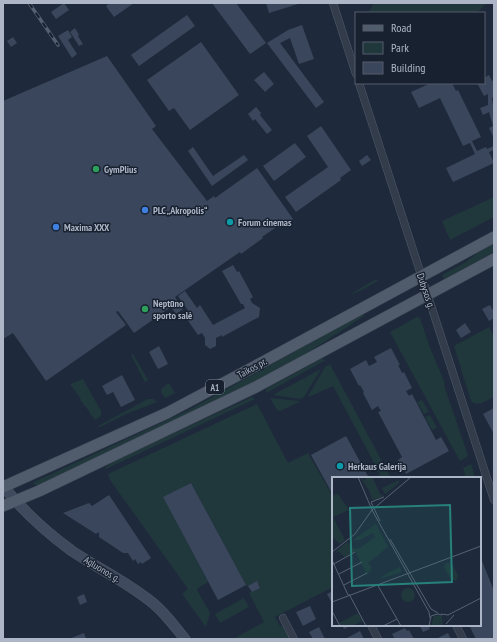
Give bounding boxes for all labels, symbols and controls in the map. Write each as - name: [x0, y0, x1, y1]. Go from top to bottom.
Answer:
- legend: [355, 12, 485, 84]
- text: Road: [391, 20, 411, 35]
- text: Park: [391, 40, 409, 55]
- text: Building: [391, 60, 426, 75]
- place label: GymPlius: [104, 163, 138, 176]
- marker: GymPlius: [91, 164, 101, 174]
- place label: PLC „Akropolis“: [153, 204, 208, 217]
- marker: PLC „Akropolis“: [140, 205, 150, 215]
- place label: Forum cinemas: [238, 216, 292, 229]
- marker: Forum cinemas: [225, 217, 235, 227]
- place label: Maxima XXX: [64, 221, 110, 234]
- marker: Maxima XXX: [51, 222, 61, 232]
- street label: Dubysos g.: [414, 271, 438, 311]
- place label: Neptūno sporto salė: [153, 297, 192, 322]
- marker: Neptūno sporto salė: [140, 304, 150, 314]
- street label: Taikos pr.: [235, 355, 269, 381]
- road number: A1: [206, 380, 224, 394]
- place label: Herkaus Galerija: [348, 460, 406, 473]
- marker: Herkaus Galerija: [335, 461, 345, 471]
- inset map: [332, 477, 481, 626]
- street label: Agluonos g.: [81, 553, 123, 585]

